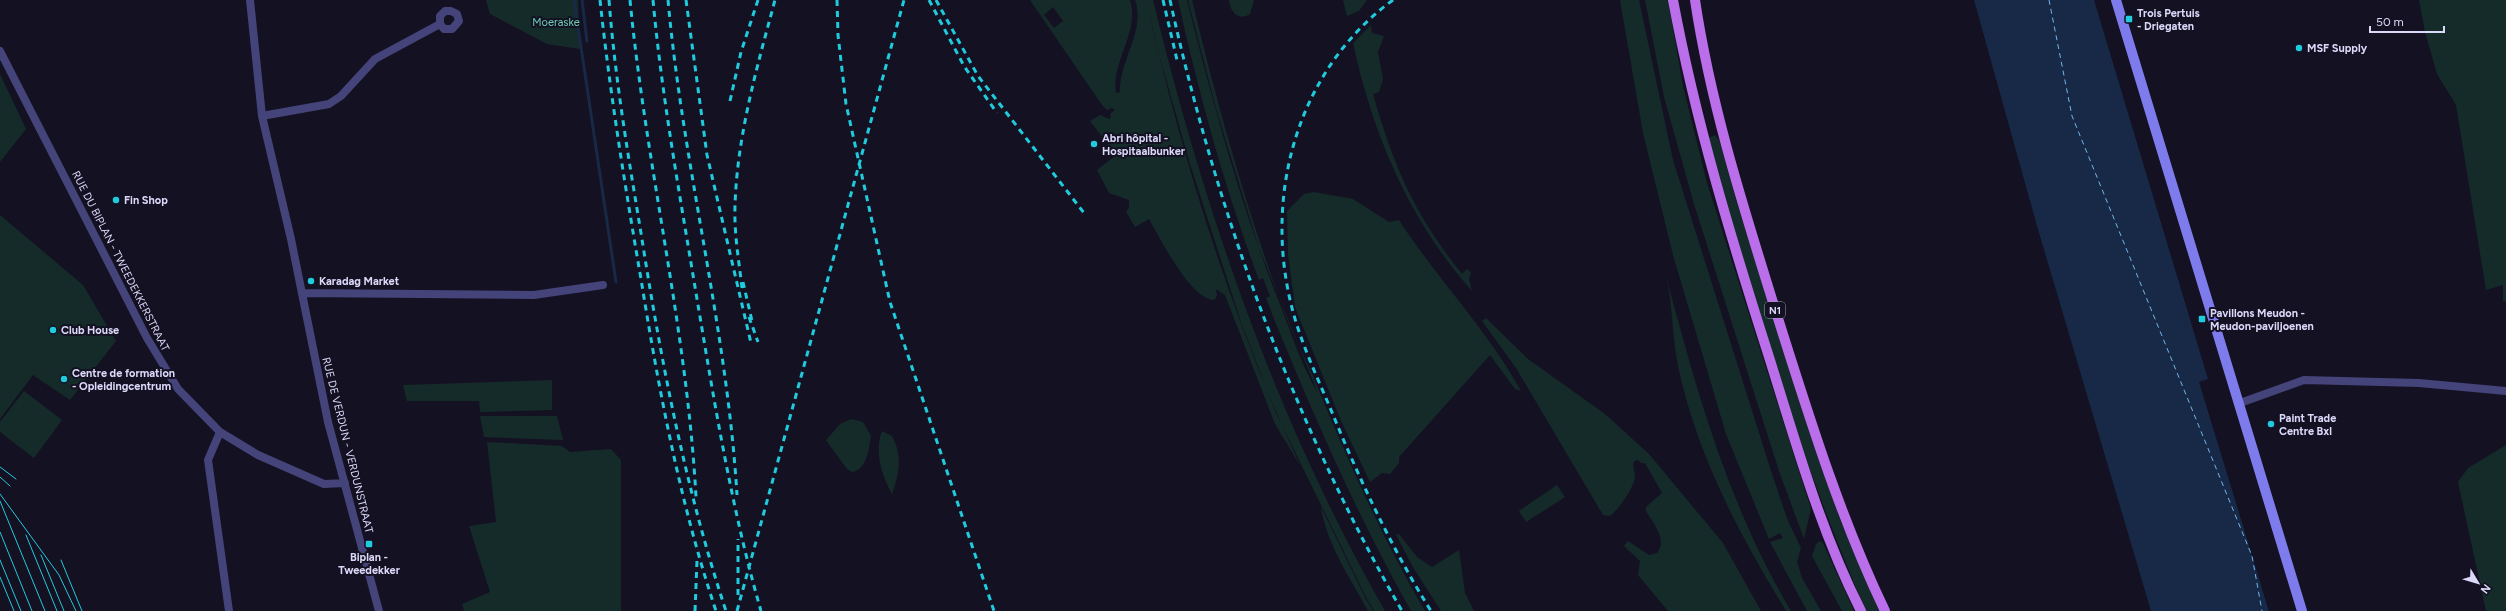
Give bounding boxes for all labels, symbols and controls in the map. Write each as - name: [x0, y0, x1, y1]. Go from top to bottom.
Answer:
- place label: Trois Pertuis - Driegaten: [2137, 7, 2200, 33]
- scale bar: [2370, 8, 2444, 34]
- marker: Trois Pertuis - Driegaten: [2124, 14, 2134, 24]
- text: 50 m: [2376, 15, 2404, 29]
- park label: Moeraske: [532, 16, 580, 29]
- place label: MSF Supply: [2307, 42, 2368, 55]
- marker: MSF Supply: [2294, 43, 2304, 53]
- place label: Abri hôpital - Hospitaalbunker: [1102, 132, 1186, 158]
- marker: Abri hôpital - Hospitaalbunker: [1089, 139, 1099, 149]
- street label: RUE DU BIPLAN - TWEEDEKKERSTRAAT: [69, 169, 172, 354]
- place label: Fin Shop: [124, 194, 168, 207]
- marker: Fin Shop: [111, 195, 121, 205]
- place label: Karadag Market: [319, 275, 400, 288]
- marker: Karadag Market: [306, 276, 316, 286]
- road number: N1: [1765, 302, 1785, 318]
- place label: Pavillons Meudon - Meudon-paviljoenen: [2210, 307, 2314, 333]
- marker: Pavillons Meudon - Meudon-paviljoenen: [2197, 314, 2207, 324]
- place label: Club House: [61, 324, 119, 337]
- marker: Club House: [48, 325, 58, 335]
- street label: RUE DE VERDUN - VERDUNSTRAAT: [319, 356, 376, 535]
- place label: Centre de formation - Opleidingcentrum: [72, 367, 175, 393]
- marker: Centre de formation - Opleidingcentrum: [59, 374, 69, 384]
- place label: Paint Trade Centre Bxl: [2279, 412, 2336, 438]
- marker: Paint Trade Centre Bxl: [2266, 419, 2276, 429]
- marker: Biplan - Tweedekker: [364, 539, 374, 549]
- place label: Biplan - Tweedekker: [338, 551, 401, 577]
- north arrow: [2458, 563, 2498, 603]
- text: N: [2478, 581, 2493, 596]

